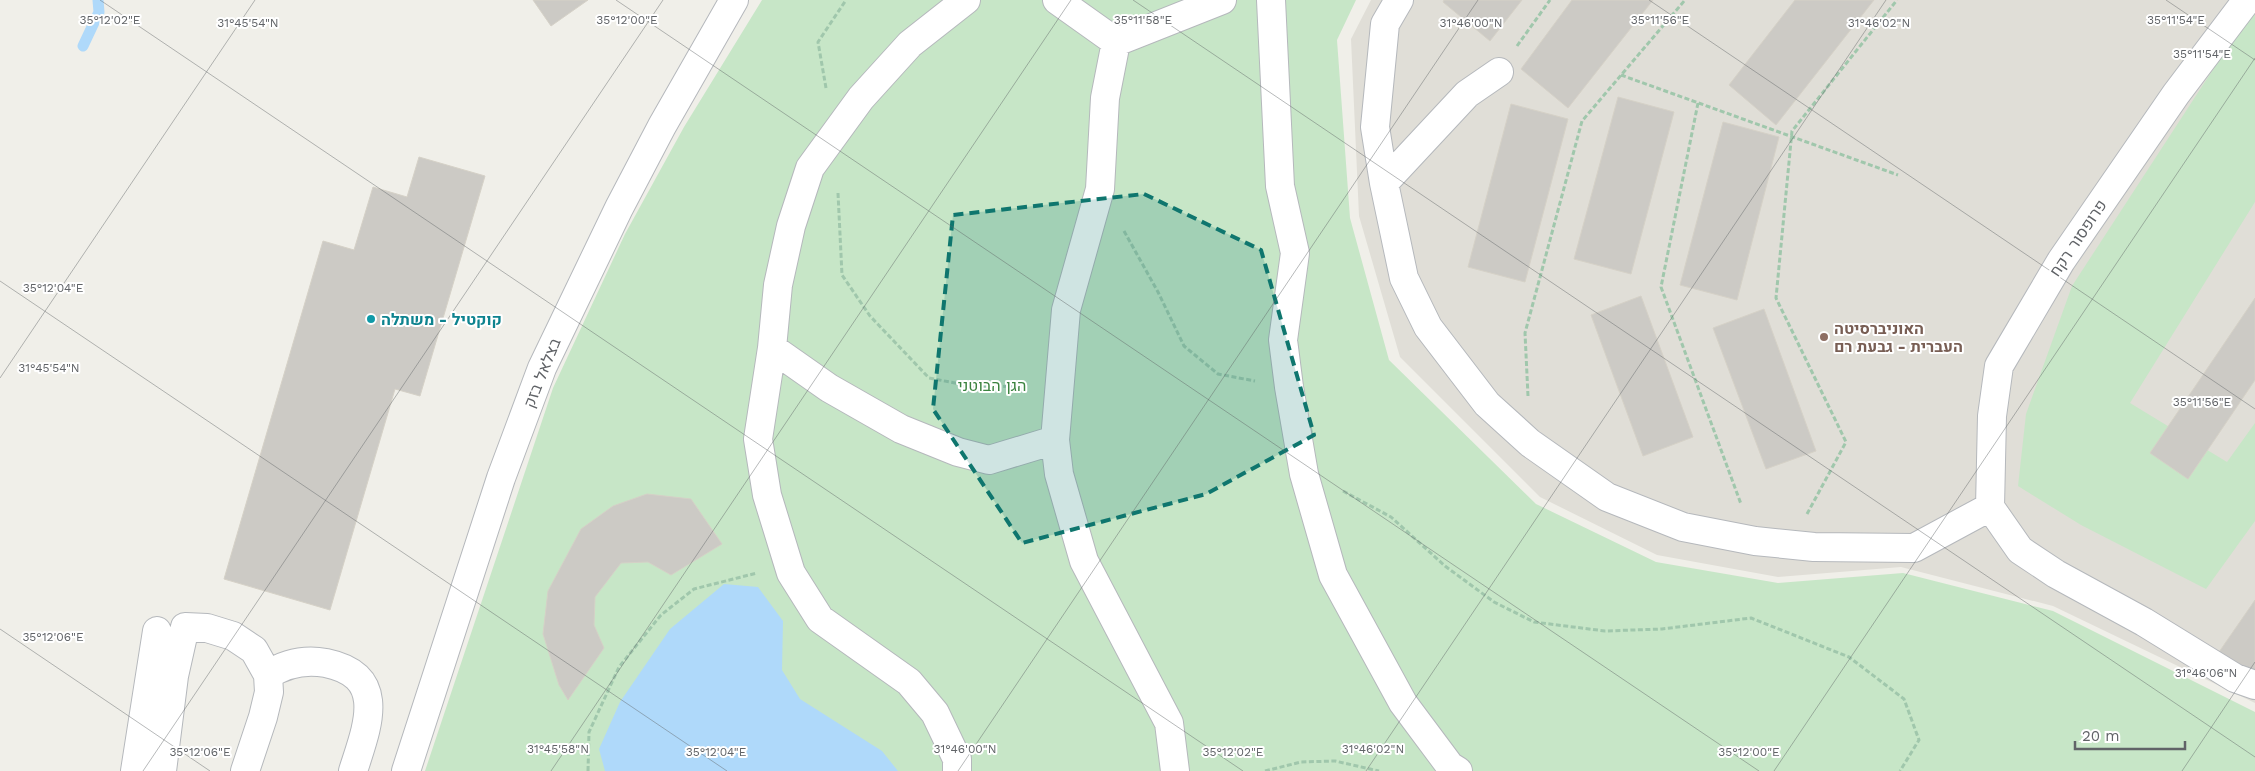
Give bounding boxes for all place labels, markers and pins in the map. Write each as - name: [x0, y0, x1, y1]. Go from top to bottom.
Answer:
- place label: קוקטיל - משתלה: [381, 310, 502, 329]
- marker: קוקטיל - משתלה: [365, 313, 377, 325]
- place label: האוניברסיטה העברית - גבעת רם: [1834, 319, 1963, 356]
- marker: האוניברסיטה העברית - גבעת רם: [1818, 331, 1830, 343]

